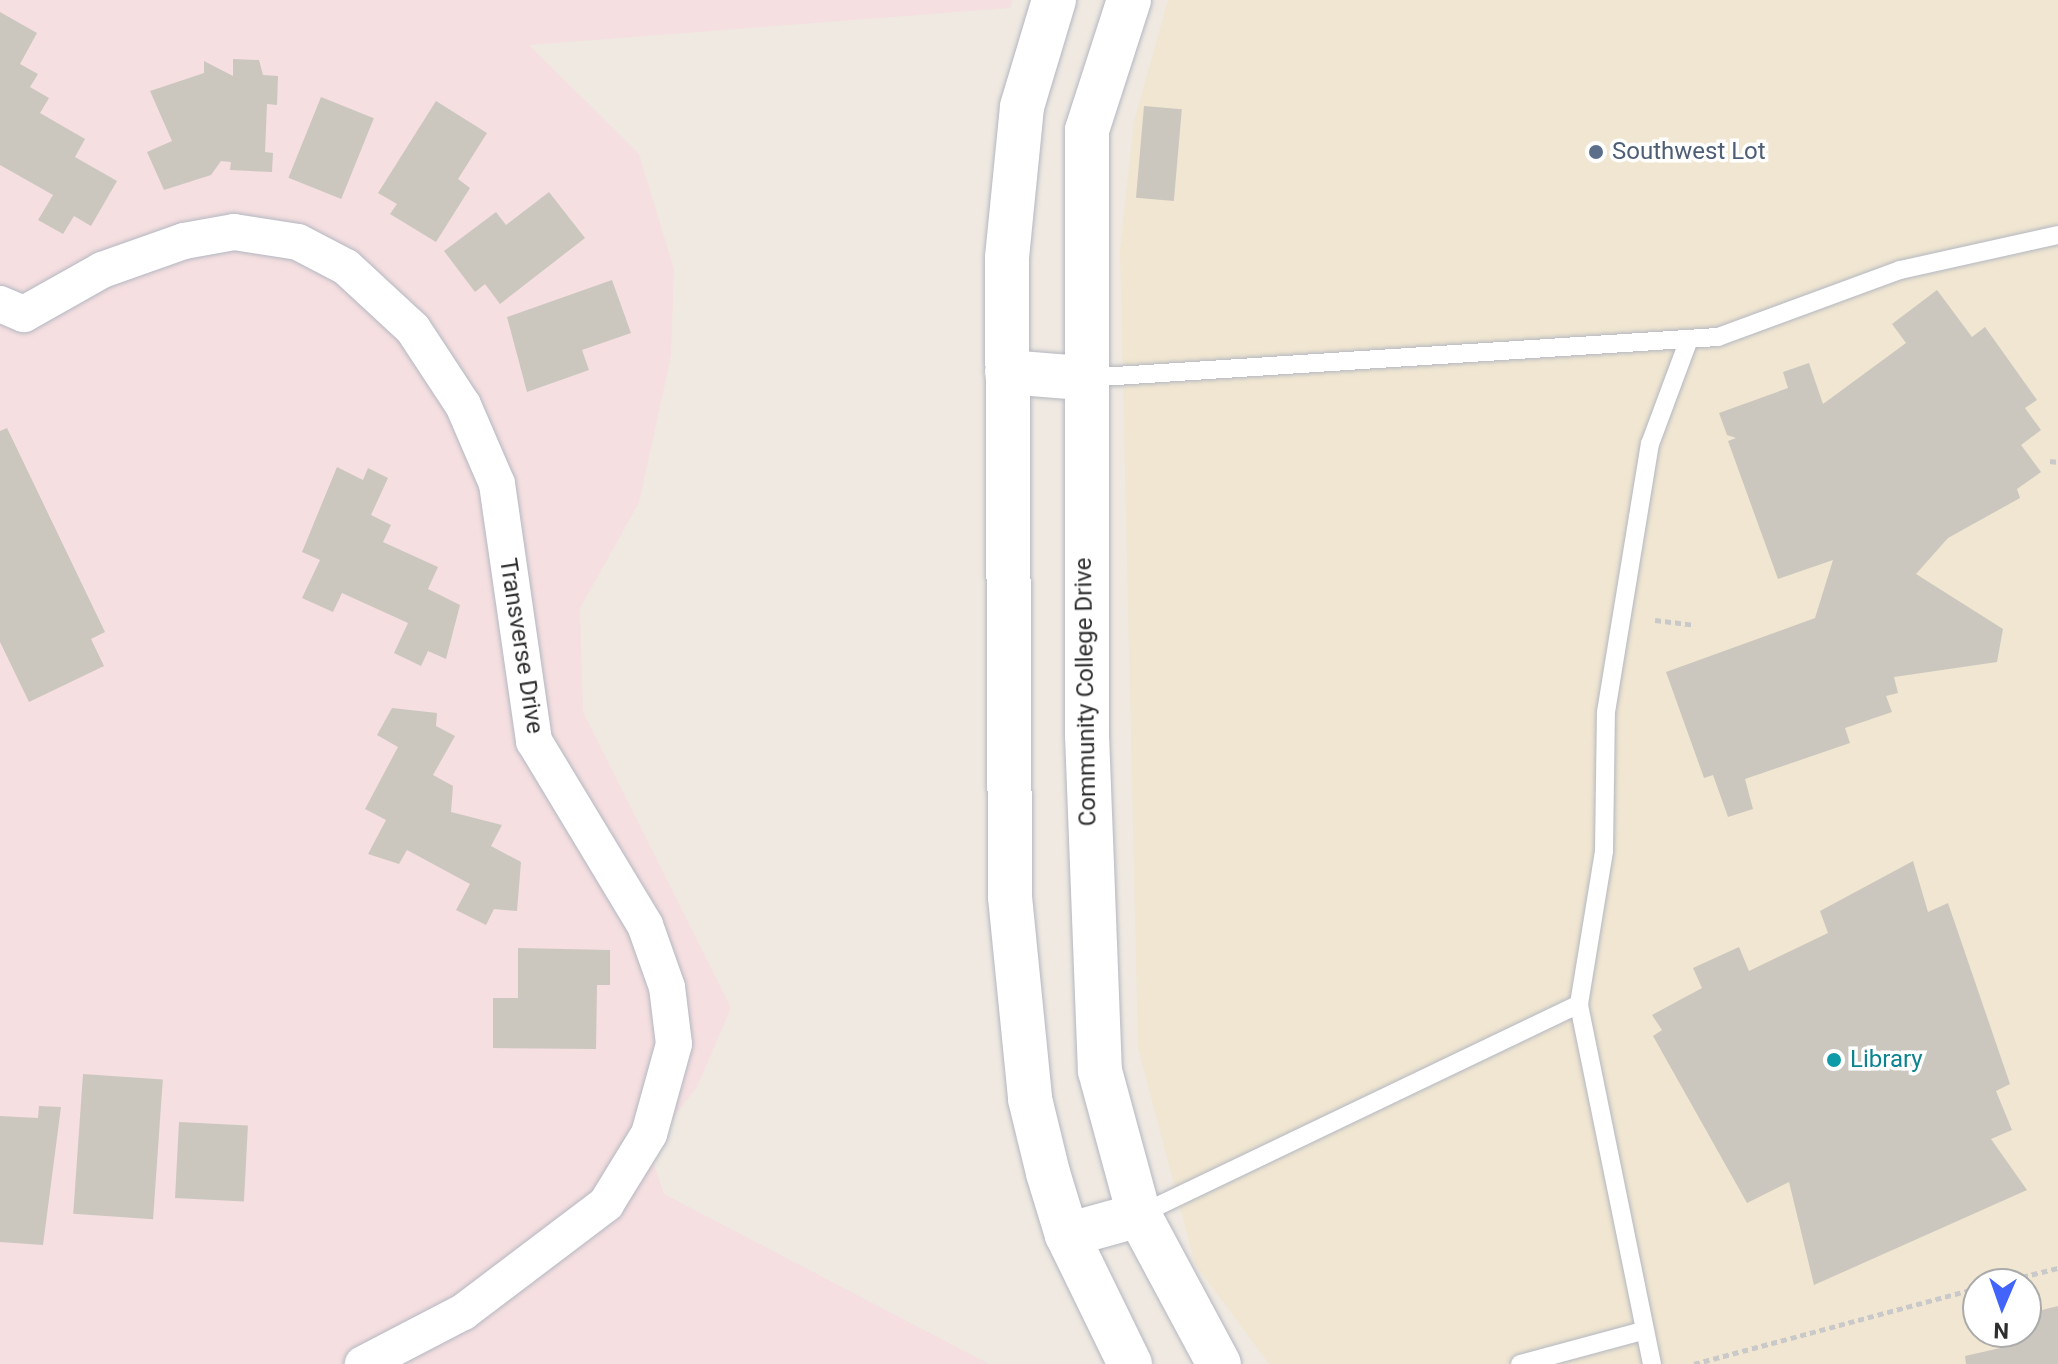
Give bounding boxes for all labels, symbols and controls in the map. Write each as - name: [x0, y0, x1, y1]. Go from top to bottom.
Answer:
- place label: Southwest Lot: [1612, 138, 1766, 166]
- marker: Southwest Lot: [1587, 143, 1605, 161]
- street label: Transverse Drive: [493, 556, 549, 736]
- street label: Community College Drive: [1069, 557, 1103, 827]
- place label: Library: [1850, 1046, 1923, 1074]
- marker: Library: [1825, 1051, 1843, 1069]
- north arrow: [1962, 1268, 2042, 1348]
- text: N: [1993, 1318, 2009, 1343]

